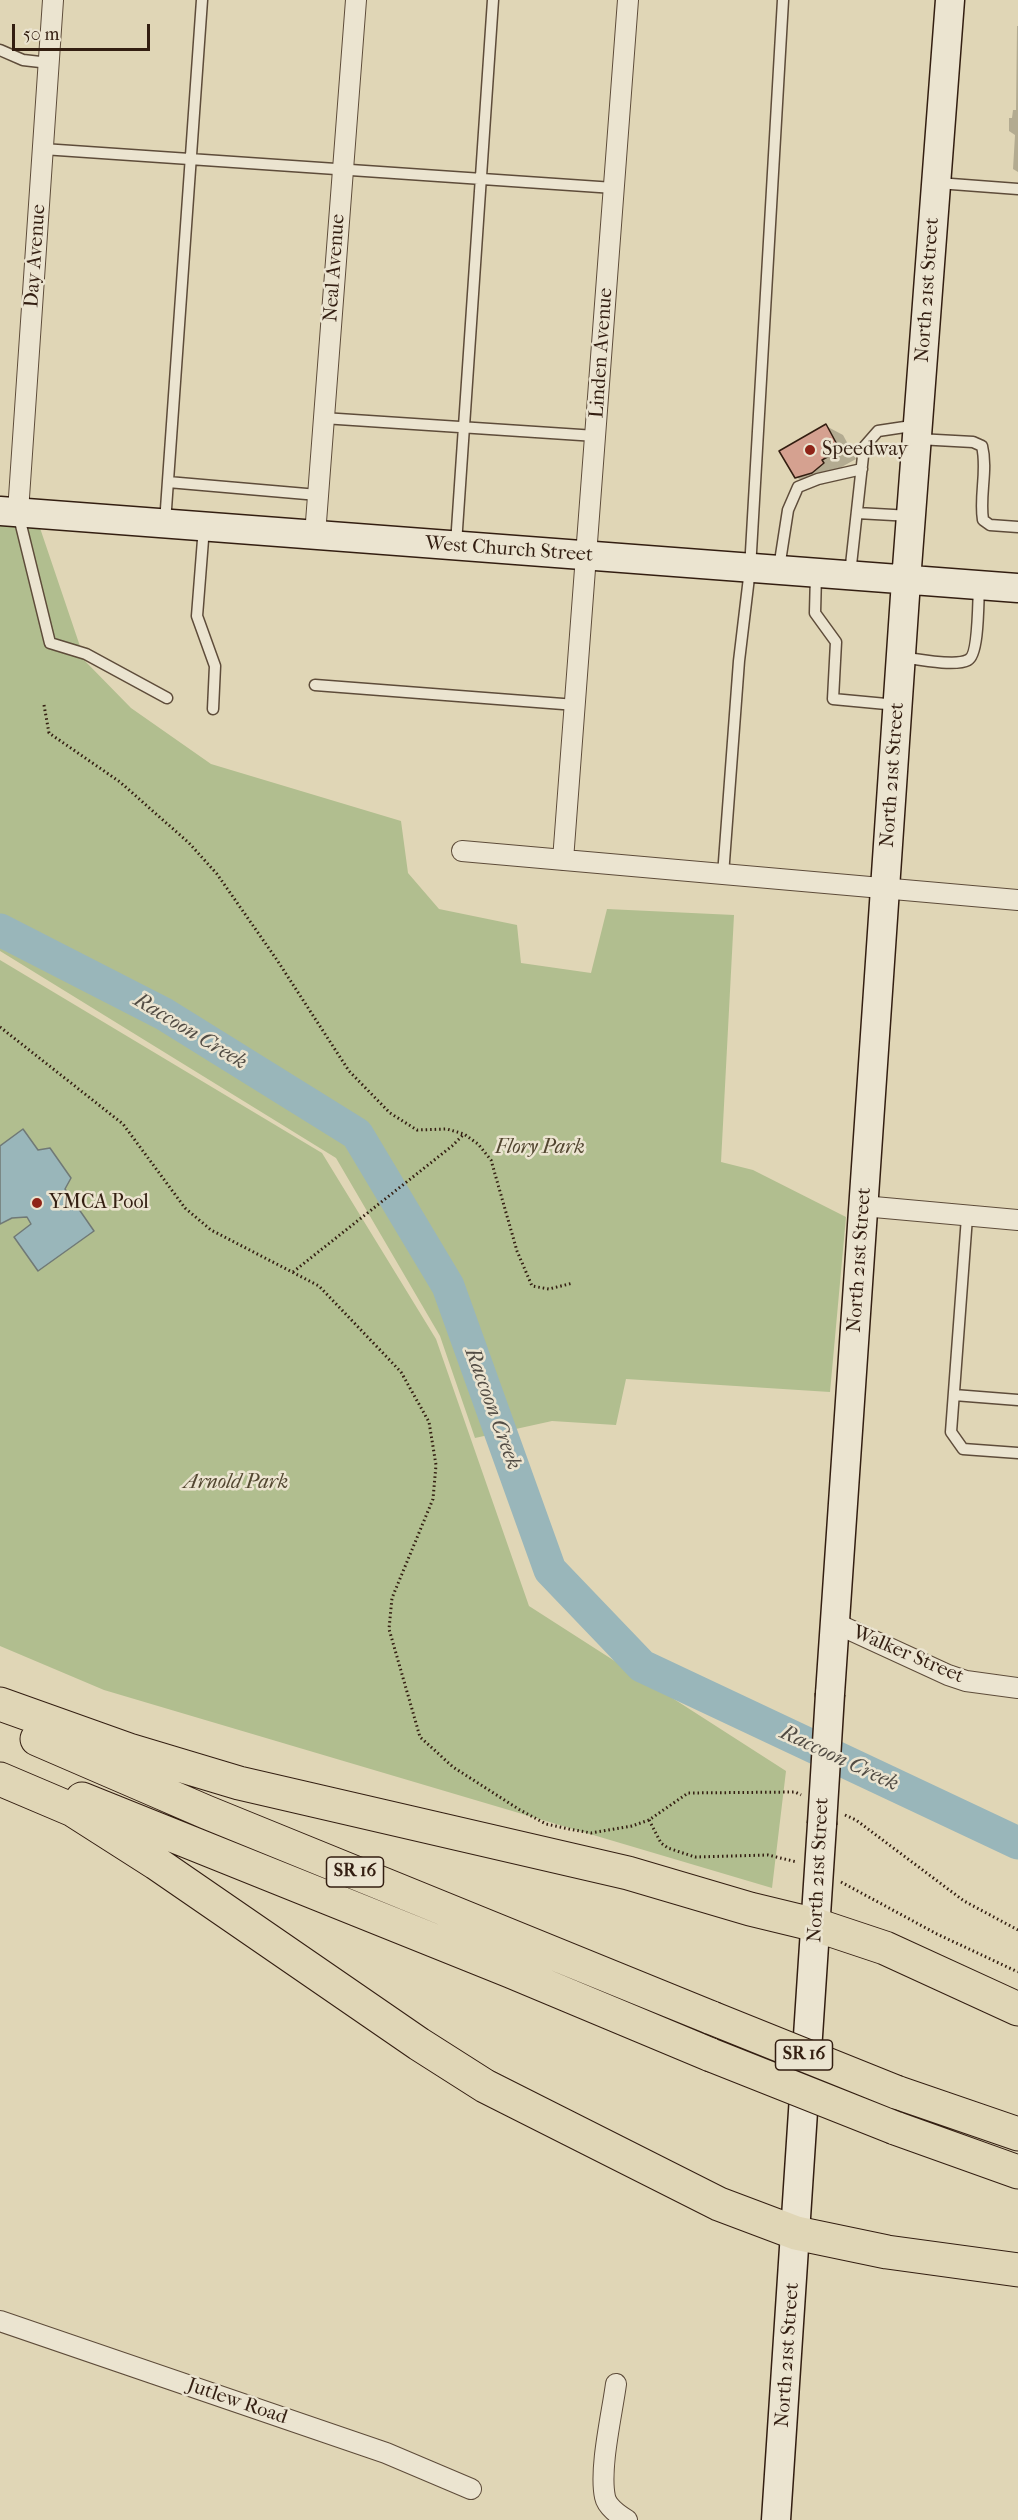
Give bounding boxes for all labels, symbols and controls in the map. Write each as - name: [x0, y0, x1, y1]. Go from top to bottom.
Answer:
- scale bar: [15, 12, 153, 50]
- text: 50 m: [23, 24, 59, 45]
- street label: Day Avenue: [20, 203, 52, 309]
- street label: Neal Avenue: [319, 213, 351, 323]
- street label: North 21st Street: [911, 217, 945, 363]
- street label: Linden Avenue: [585, 287, 619, 419]
- place label: Speedway: [822, 438, 908, 462]
- marker: Speedway: [803, 443, 817, 457]
- street label: West Church Street: [424, 532, 594, 568]
- street label: North 21st Street: [876, 702, 910, 848]
- water label: Raccoon Creek: [129, 988, 251, 1076]
- park label: Flory Park: [495, 1136, 585, 1160]
- street label: North 21st Street: [843, 1187, 877, 1333]
- place label: YMCA Pool: [49, 1191, 149, 1215]
- marker: YMCA Pool: [30, 1196, 44, 1210]
- water label: Raccoon Creek: [458, 1345, 526, 1473]
- park label: Arnold Park: [184, 1471, 288, 1495]
- street label: Walker Street: [849, 1621, 967, 1689]
- water label: Raccoon Creek: [776, 1721, 902, 1797]
- street label: North 21st Street: [803, 1797, 835, 1943]
- road number: SR 16: [326, 1857, 384, 1887]
- road number: SR 16: [776, 2040, 832, 2070]
- street label: North 21st Street: [771, 2282, 805, 2428]
- street label: Jutlew Road: [184, 2374, 290, 2430]

